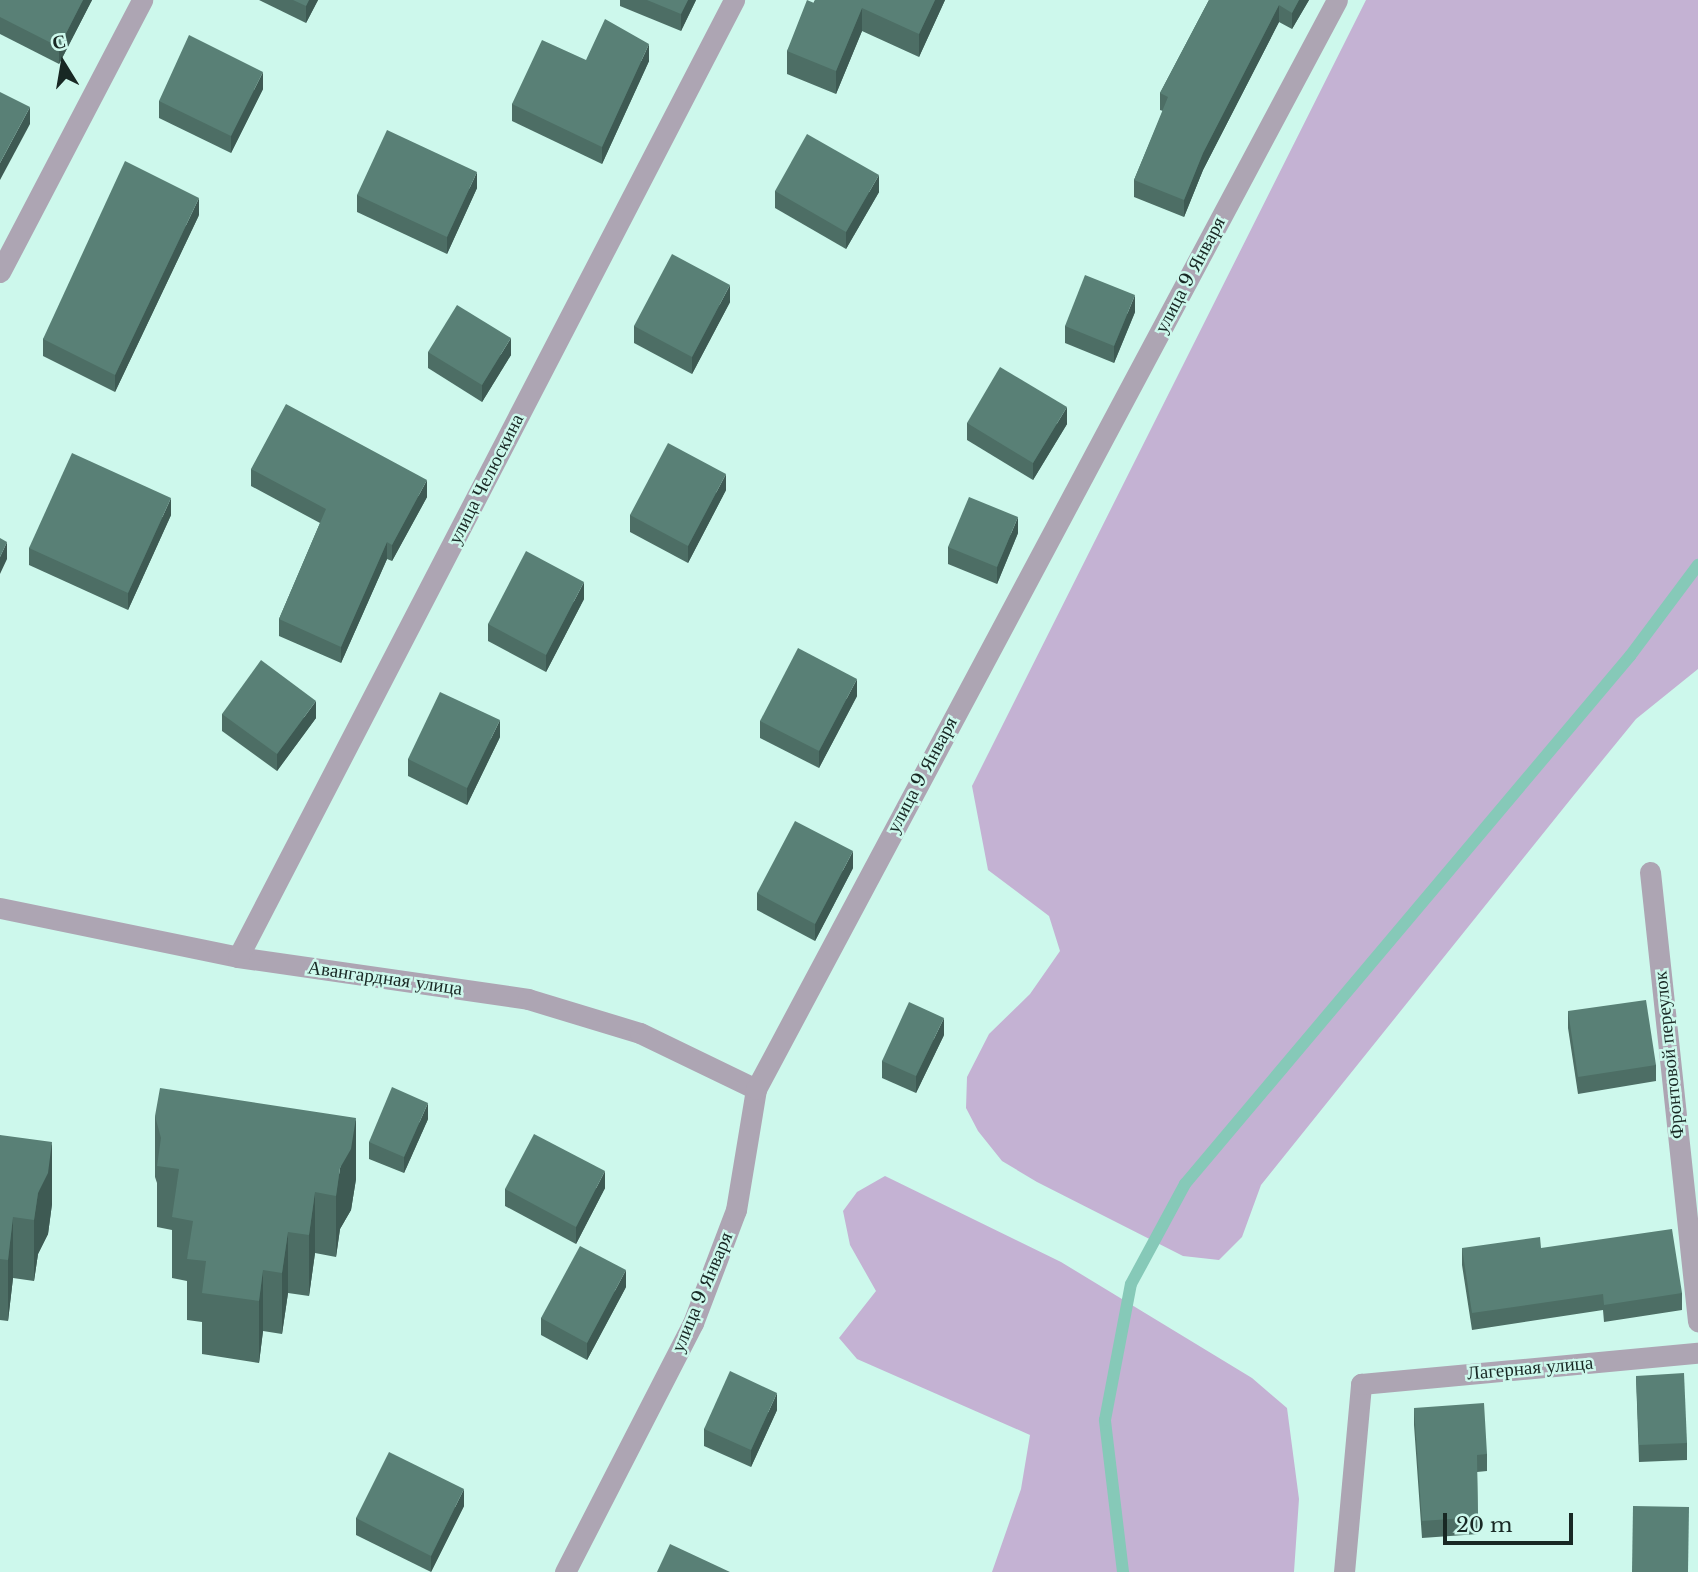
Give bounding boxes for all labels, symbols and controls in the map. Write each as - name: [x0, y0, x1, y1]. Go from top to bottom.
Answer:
- north arrow: [28, 28, 98, 98]
- text: С: [50, 29, 68, 54]
- street label: улица 9 Января: [1150, 213, 1230, 337]
- street label: улица Челюскина: [443, 410, 529, 548]
- street label: улица 9 Января: [882, 713, 962, 837]
- street label: Авангардная улица: [306, 956, 464, 1000]
- street label: Фронтовой переулок: [1649, 970, 1689, 1140]
- street label: улица 9 Января: [666, 1229, 738, 1355]
- street label: Лагерная улица: [1466, 1351, 1594, 1385]
- scale bar: [1446, 1498, 1576, 1542]
- text: 20 m: [1456, 1512, 1513, 1538]

